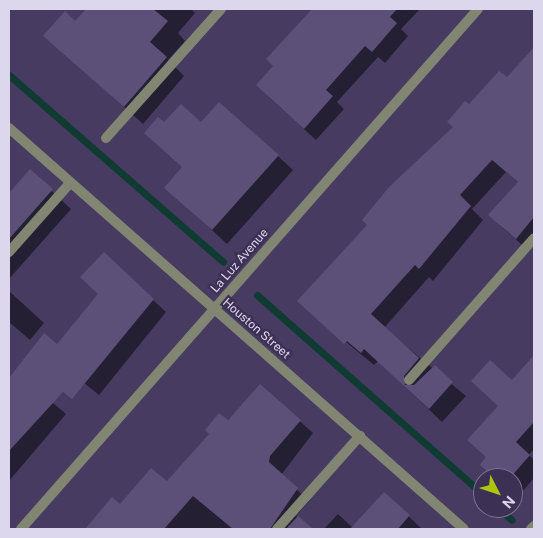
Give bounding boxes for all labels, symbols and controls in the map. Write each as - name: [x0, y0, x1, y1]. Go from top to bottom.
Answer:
- street label: La Luz Avenue: [208, 226, 272, 296]
- street label: Houston Street: [219, 296, 293, 362]
- north arrow: [473, 468, 523, 518]
- text: N: [499, 493, 518, 512]

